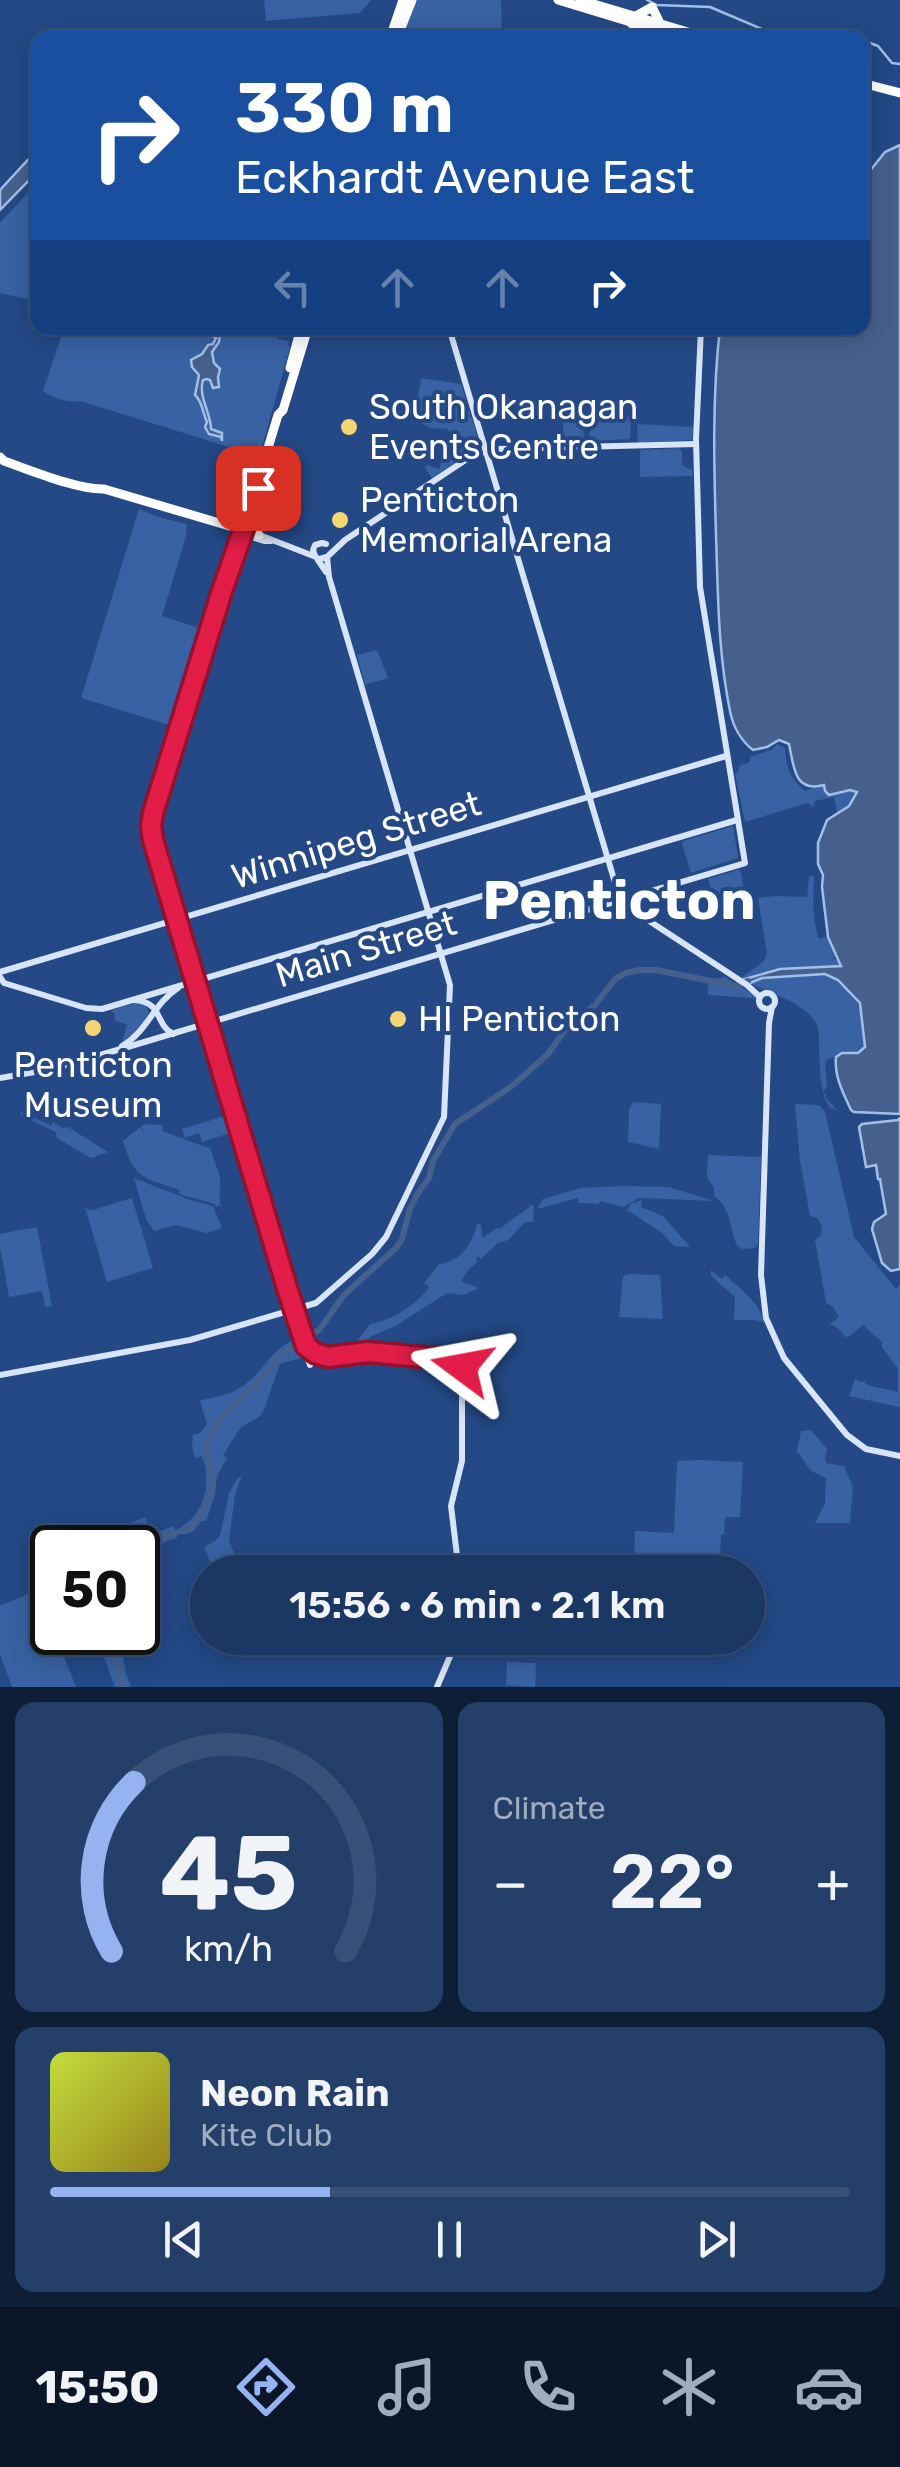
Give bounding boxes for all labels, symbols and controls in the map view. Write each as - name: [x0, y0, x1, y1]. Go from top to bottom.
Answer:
- text: 330 m: [235, 67, 454, 150]
- icon: right: [70, 70, 200, 200]
- text: Eckhardt Avenue East: [235, 151, 694, 204]
- icon: left: [265, 260, 320, 315]
- icon: ahead: [370, 260, 425, 315]
- icon: ahead: [475, 260, 530, 315]
- icon: right: [580, 260, 635, 315]
- place label: South Okanagan Events Centre: [369, 386, 638, 468]
- marker: South Okanagan Events Centre: [338, 416, 360, 438]
- pin: [216, 446, 301, 531]
- icon: arrive: [231, 461, 286, 516]
- place label: Penticton Memorial Arena: [360, 479, 612, 561]
- marker: Penticton Memorial Arena: [329, 509, 351, 531]
- street label: Winnipeg Street: [226, 782, 486, 898]
- district label: Penticton: [482, 868, 756, 933]
- street label: Main Street: [271, 902, 461, 996]
- place label: HI Penticton: [418, 998, 620, 1040]
- marker: HI Penticton: [387, 1008, 409, 1030]
- marker: Penticton Museum: [82, 1017, 104, 1039]
- place label: Penticton Museum: [13, 1044, 173, 1126]
- position arrow: [410, 1315, 514, 1419]
- speed limit sign: 50: [30, 1525, 160, 1655]
- text: 15:56 · 6 min · 2.1 km: [289, 1582, 666, 1628]
- text: Climate: [493, 1789, 606, 1827]
- text: 45: [160, 1812, 298, 1935]
- text: 22°: [609, 1838, 735, 1927]
- text: −: [493, 1851, 528, 1916]
- text: +: [816, 1851, 850, 1916]
- text: km/h: [184, 1928, 273, 1970]
- text: Neon Rain: [200, 2070, 390, 2116]
- text: Kite Club: [200, 2116, 333, 2154]
- icon: previous: [156, 2212, 211, 2267]
- icon: pause: [422, 2212, 477, 2267]
- icon: next: [689, 2212, 744, 2267]
- icon: directions: [231, 2352, 301, 2422]
- icon: music: [372, 2352, 442, 2422]
- icon: phone: [513, 2352, 583, 2422]
- icon: climate: [654, 2352, 724, 2422]
- icon: car: [794, 2352, 864, 2422]
- text: 15:50: [35, 2361, 160, 2414]

